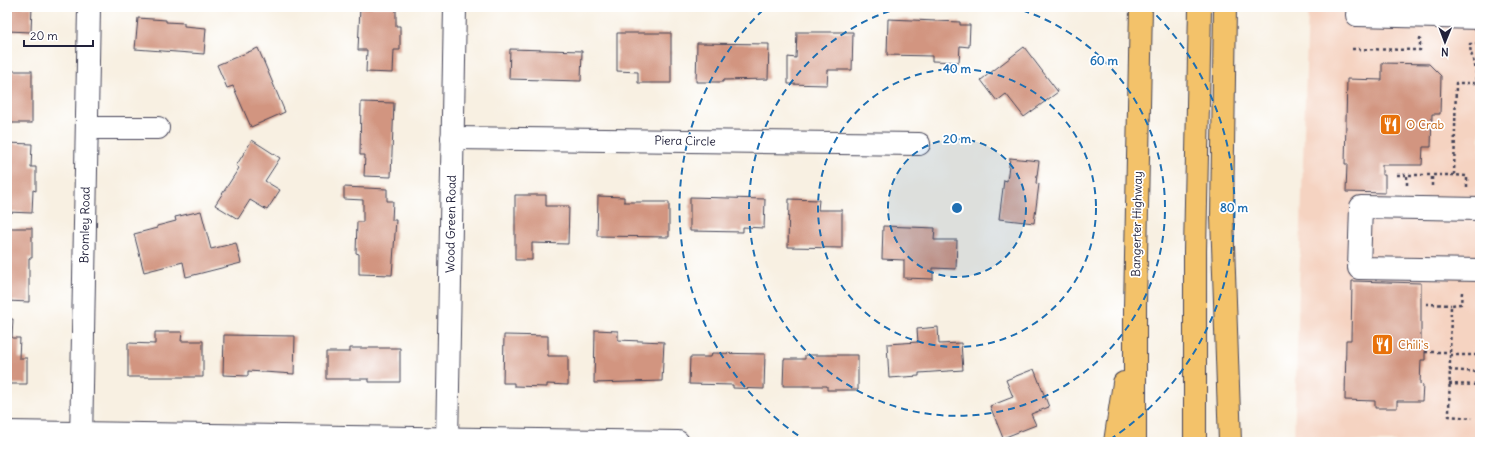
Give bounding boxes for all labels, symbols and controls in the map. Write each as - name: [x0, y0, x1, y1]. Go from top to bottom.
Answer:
- scale bar: [24, 22, 93, 48]
- north arrow: [1425, 22, 1465, 62]
- text: 20 m: [30, 28, 58, 43]
- text: N: [1441, 45, 1449, 59]
- text: 60 m: [1090, 53, 1119, 68]
- text: 40 m: [943, 61, 972, 76]
- restaurant icon: O Crab: [1377, 112, 1403, 138]
- place label: O Crab: [1406, 117, 1445, 132]
- text: 20 m: [943, 131, 971, 146]
- street label: Piera Circle: [654, 132, 716, 149]
- street label: Bangerter Highway: [1128, 171, 1145, 277]
- street label: Wood Green Road: [442, 175, 459, 273]
- street label: Bromley Road: [76, 186, 93, 264]
- text: 80 m: [1220, 200, 1249, 215]
- centre of rings: [950, 201, 964, 215]
- restaurant icon: Chili's: [1370, 332, 1396, 358]
- place label: Chili's: [1398, 337, 1429, 352]

